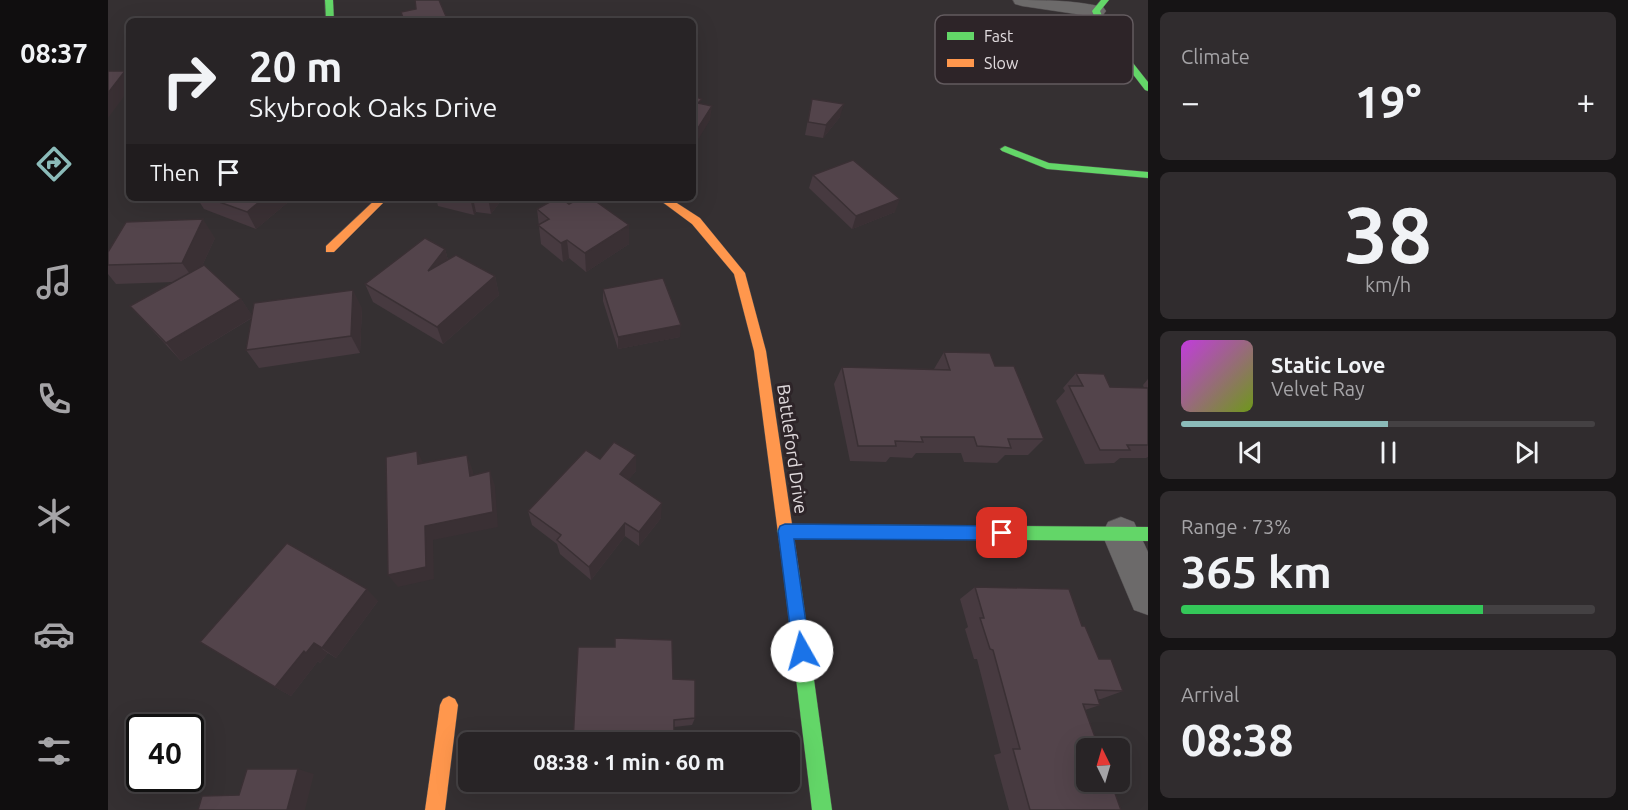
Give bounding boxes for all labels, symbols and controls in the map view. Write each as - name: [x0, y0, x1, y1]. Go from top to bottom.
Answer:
- legend: [935, 15, 1133, 84]
- text: Fast: [984, 27, 1014, 45]
- text: 08:37: [20, 38, 88, 68]
- icon: right: [150, 42, 228, 120]
- text: 20 m: [249, 43, 343, 90]
- text: Climate: [1181, 45, 1250, 68]
- text: Slow: [984, 54, 1019, 72]
- text: 19°: [1355, 76, 1421, 127]
- text: −: [1181, 83, 1200, 120]
- text: +: [1576, 83, 1595, 120]
- text: Skybrook Oaks Drive: [249, 92, 497, 122]
- icon: directions: [33, 143, 75, 185]
- icon: arrive: [212, 156, 245, 189]
- text: Then: [150, 160, 200, 185]
- text: 38: [1344, 190, 1432, 278]
- icon: music: [33, 261, 75, 303]
- text: km/h: [1365, 273, 1411, 296]
- text: Static Love: [1271, 352, 1386, 377]
- text: Velvet Ray: [1271, 377, 1365, 400]
- icon: phone: [33, 378, 75, 420]
- street label: Battleford Drive: [774, 383, 812, 515]
- icon: previous: [1234, 436, 1267, 469]
- icon: pause: [1372, 436, 1405, 469]
- icon: next: [1510, 436, 1543, 469]
- icon: climate: [33, 495, 75, 537]
- pin: [976, 507, 1027, 558]
- text: Range · 73%: [1181, 515, 1291, 538]
- icon: arrive: [985, 516, 1018, 549]
- text: 365 km: [1181, 546, 1332, 597]
- icon: car: [33, 613, 75, 655]
- position arrow: [770, 619, 834, 683]
- text: Arrival: [1181, 683, 1239, 706]
- speed limit sign: 40: [126, 714, 204, 792]
- text: 08:38: [1181, 714, 1294, 765]
- icon: filters: [33, 730, 75, 772]
- north arrow: [1076, 738, 1130, 792]
- map controls: [1076, 738, 1130, 792]
- text: 08:38 · 1 min · 60 m: [533, 749, 725, 774]

